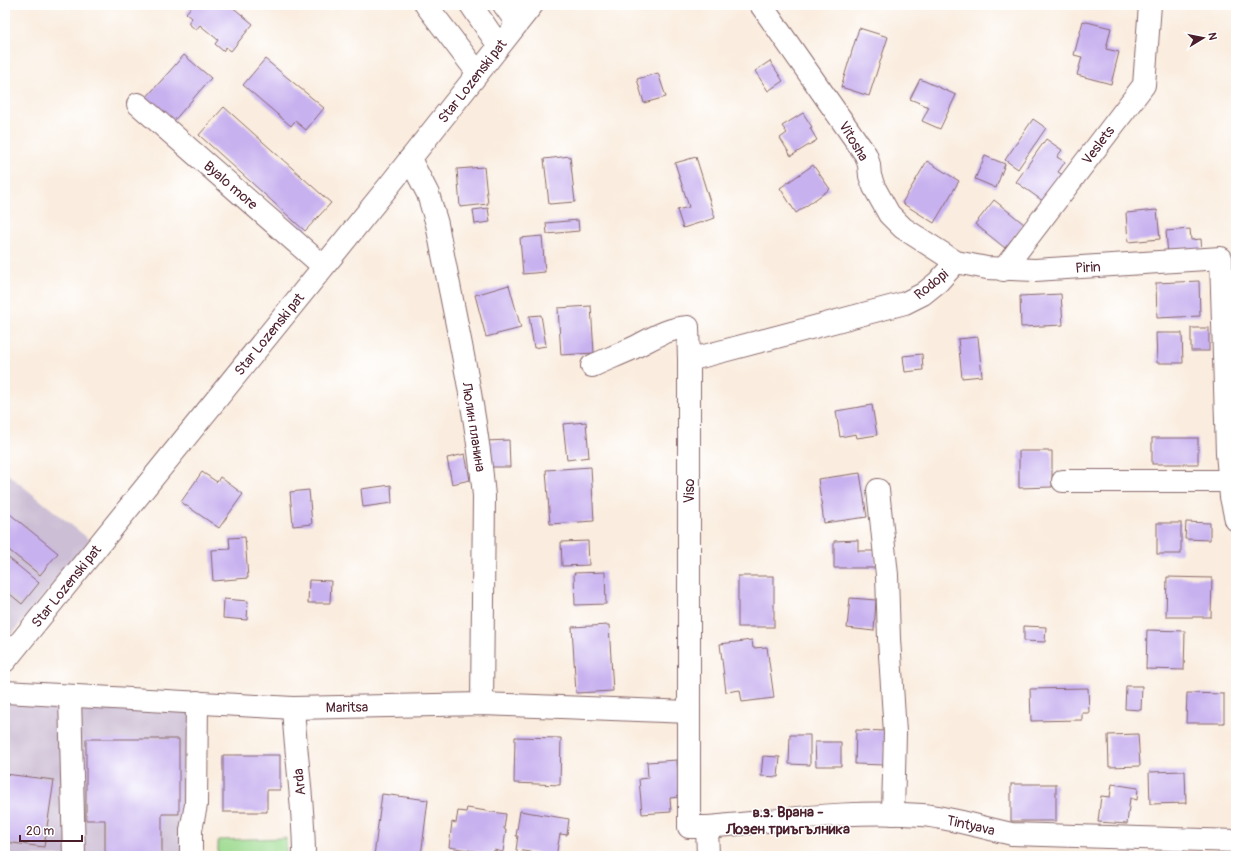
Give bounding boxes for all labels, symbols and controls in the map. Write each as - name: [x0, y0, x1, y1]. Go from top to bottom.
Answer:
- north arrow: [1183, 18, 1223, 58]
- text: N: [1205, 32, 1220, 42]
- street label: Star Lozenski pat: [435, 36, 510, 126]
- street label: Vitosha: [835, 118, 872, 164]
- street label: Veslets: [1078, 122, 1119, 168]
- street label: Byalo more: [200, 157, 261, 213]
- street label: Pirin: [1075, 258, 1101, 277]
- street label: Rodopi: [911, 265, 952, 303]
- street label: Star Lozenski pat: [231, 289, 308, 379]
- street label: Люлин планина: [458, 380, 489, 473]
- street label: Viso: [681, 478, 698, 503]
- street label: Star Lozenski pat: [28, 541, 105, 631]
- street label: Maritsa: [326, 699, 368, 716]
- street label: Arda: [290, 768, 309, 796]
- district label: в.з. Врана - Лозен триъгълника: [725, 803, 850, 839]
- street label: Tintyava: [945, 812, 997, 839]
- scale bar: [20, 817, 82, 843]
- text: 20 m: [26, 824, 55, 839]

